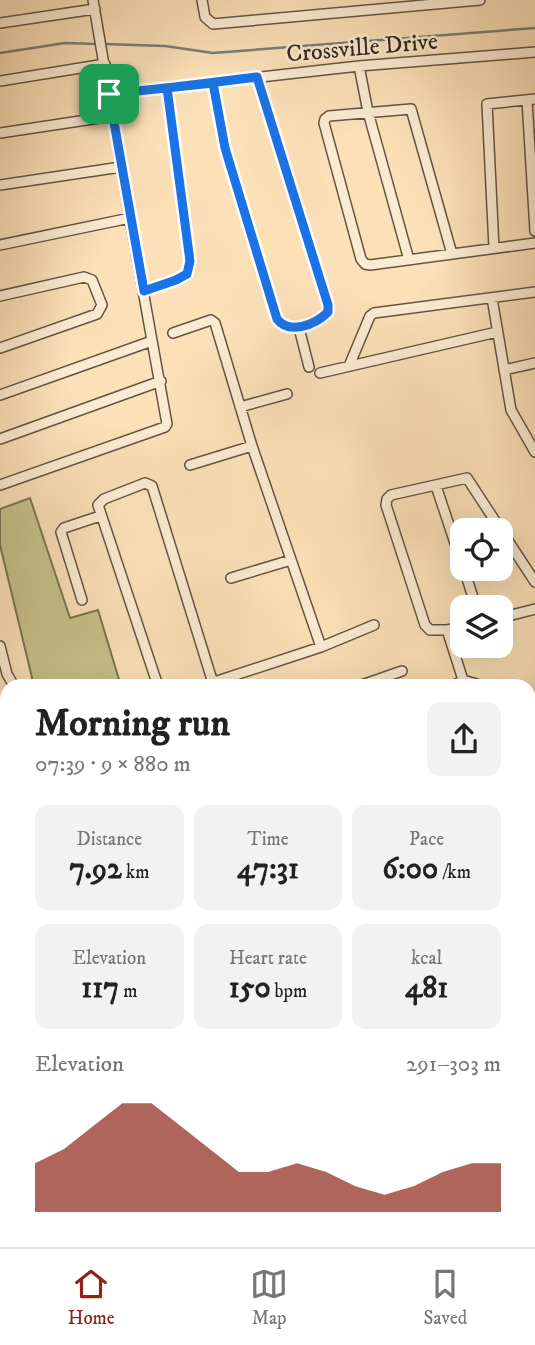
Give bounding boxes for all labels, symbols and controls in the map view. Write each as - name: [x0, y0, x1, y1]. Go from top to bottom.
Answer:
- street label: Crossville Drive: [285, 26, 439, 70]
- pin: [79, 64, 139, 124]
- icon: arrive: [90, 75, 128, 113]
- map controls: [450, 518, 513, 658]
- button: locate: [450, 518, 513, 581]
- button: layers: [450, 595, 513, 658]
- text: Morning run: [35, 700, 230, 748]
- button: share: [427, 702, 501, 776]
- text: 07:39 · 9 × 880 m: [35, 750, 191, 779]
- text: Distance: [77, 828, 142, 851]
- text: Time: [247, 828, 289, 851]
- text: Pace: [409, 828, 444, 851]
- text: 7.92: [69, 851, 122, 888]
- text: 47:31: [237, 851, 299, 888]
- text: 6:00: [382, 851, 438, 888]
- text: km: [122, 861, 149, 884]
- text: /km: [438, 861, 471, 884]
- text: Elevation: [73, 947, 146, 970]
- text: Heart rate: [229, 947, 307, 970]
- text: kcal: [411, 947, 442, 970]
- text: 117: [81, 970, 119, 1007]
- text: 150: [229, 970, 271, 1007]
- text: 481: [405, 970, 448, 1007]
- text: m: [119, 980, 137, 1003]
- text: bpm: [271, 980, 307, 1003]
- text: Elevation: [35, 1050, 124, 1079]
- text: 291–303 m: [406, 1050, 501, 1079]
- tab: Home: [68, 1265, 115, 1330]
- tab: Map: [250, 1265, 288, 1330]
- tab: Saved: [424, 1265, 467, 1330]

